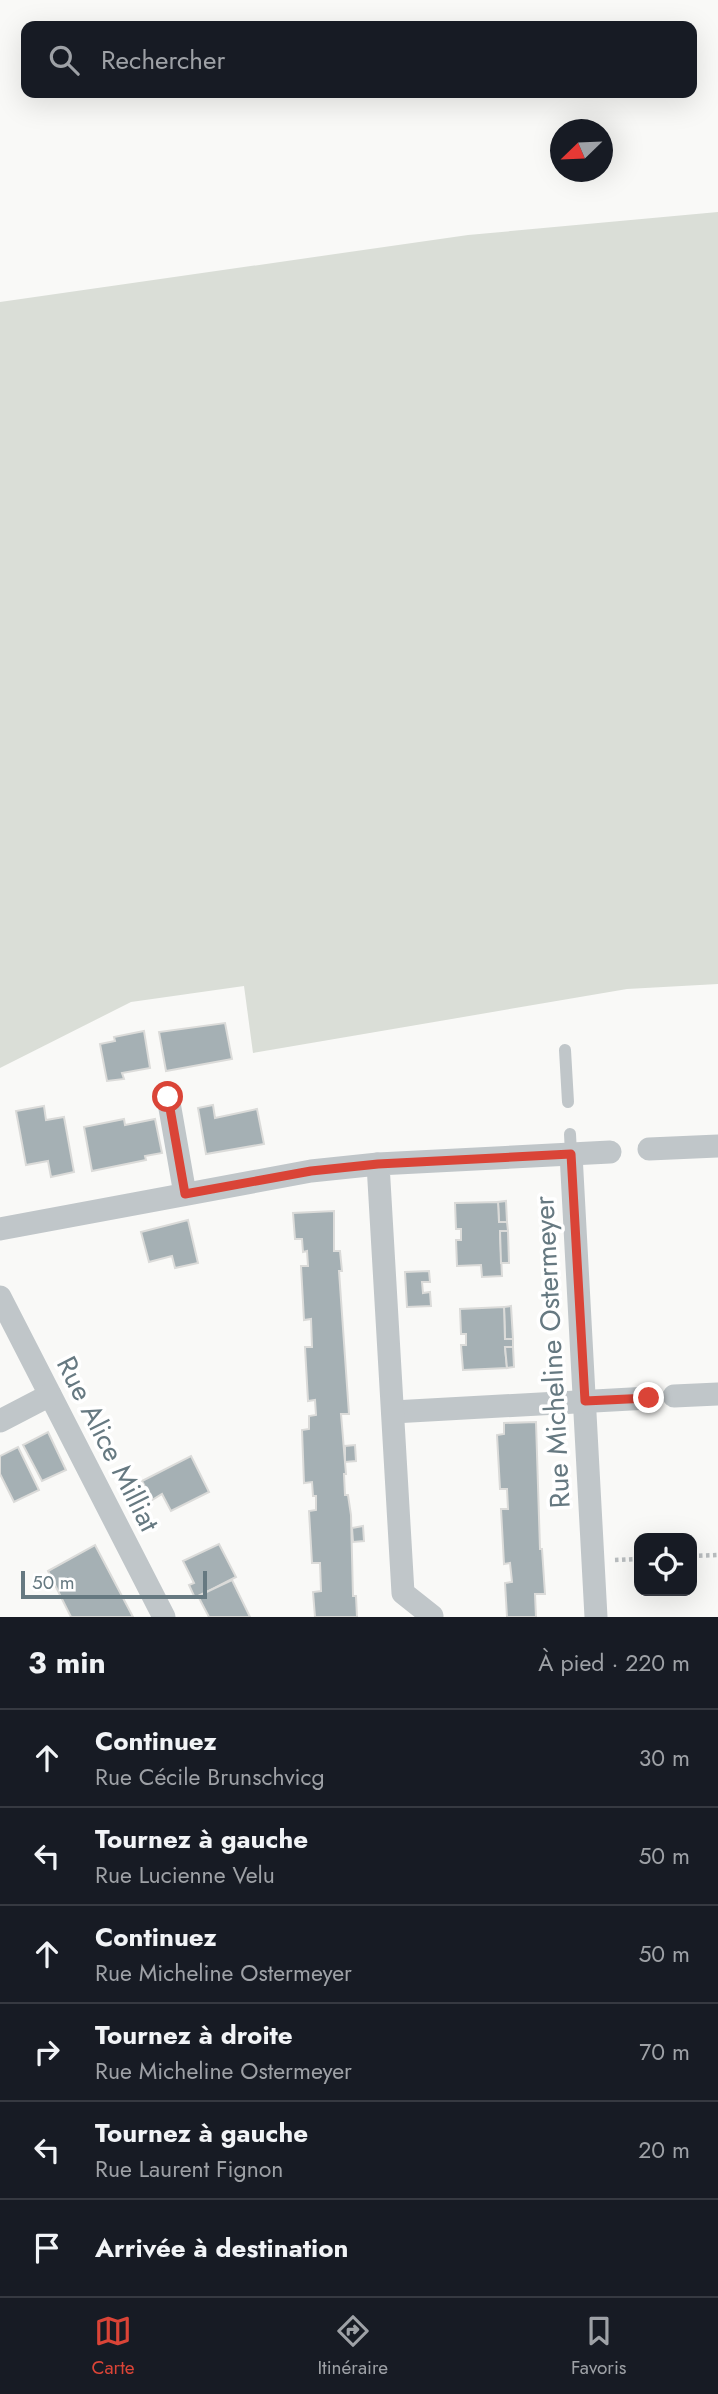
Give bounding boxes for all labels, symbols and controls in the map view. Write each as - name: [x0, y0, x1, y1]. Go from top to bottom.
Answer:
- search box: [21, 21, 697, 98]
- icon: search: [45, 41, 83, 79]
- text: Rechercher: [101, 41, 225, 79]
- north arrow: [550, 119, 613, 182]
- route start: [152, 1081, 183, 1112]
- street label: Rue Micheline Ostermeyer: [523, 1194, 581, 1509]
- street label: Rue Alice Milliat: [46, 1349, 170, 1539]
- route end: [633, 1382, 664, 1413]
- map controls: [634, 1533, 697, 1596]
- button: locate: [634, 1533, 697, 1596]
- scale bar: [21, 1568, 206, 1600]
- text: 50 m: [32, 1569, 75, 1596]
- text: 3 min: [28, 1641, 106, 1684]
- text: À pied · 220 m: [538, 1646, 690, 1680]
- text: Continuez: [95, 1722, 217, 1760]
- icon: ahead: [28, 1739, 66, 1777]
- text: 30 m: [639, 1741, 690, 1775]
- text: Rue Cécile Brunschvicg: [95, 1760, 325, 1794]
- text: Tournez à gauche: [95, 1820, 308, 1858]
- icon: left: [28, 1837, 66, 1875]
- text: 50 m: [638, 1839, 690, 1873]
- text: Rue Lucienne Velu: [95, 1858, 275, 1892]
- text: Continuez: [95, 1918, 217, 1956]
- icon: ahead: [28, 1935, 66, 1973]
- text: 50 m: [638, 1937, 690, 1971]
- text: Rue Micheline Ostermeyer: [95, 1956, 352, 1990]
- text: Tournez à droite: [95, 2016, 293, 2054]
- icon: right: [28, 2033, 66, 2071]
- text: 70 m: [639, 2035, 690, 2069]
- text: Rue Micheline Ostermeyer: [95, 2054, 352, 2088]
- text: Tournez à gauche: [95, 2114, 308, 2152]
- icon: left: [28, 2131, 66, 2169]
- text: 20 m: [638, 2133, 690, 2167]
- text: Rue Laurent Fignon: [95, 2152, 283, 2186]
- icon: arrive: [28, 2229, 66, 2267]
- text: Arrivée à destination: [95, 2229, 348, 2267]
- tab: Carte: [91, 2312, 135, 2381]
- tab: Itinéraire: [317, 2312, 388, 2381]
- tab: Favoris: [571, 2312, 626, 2381]

